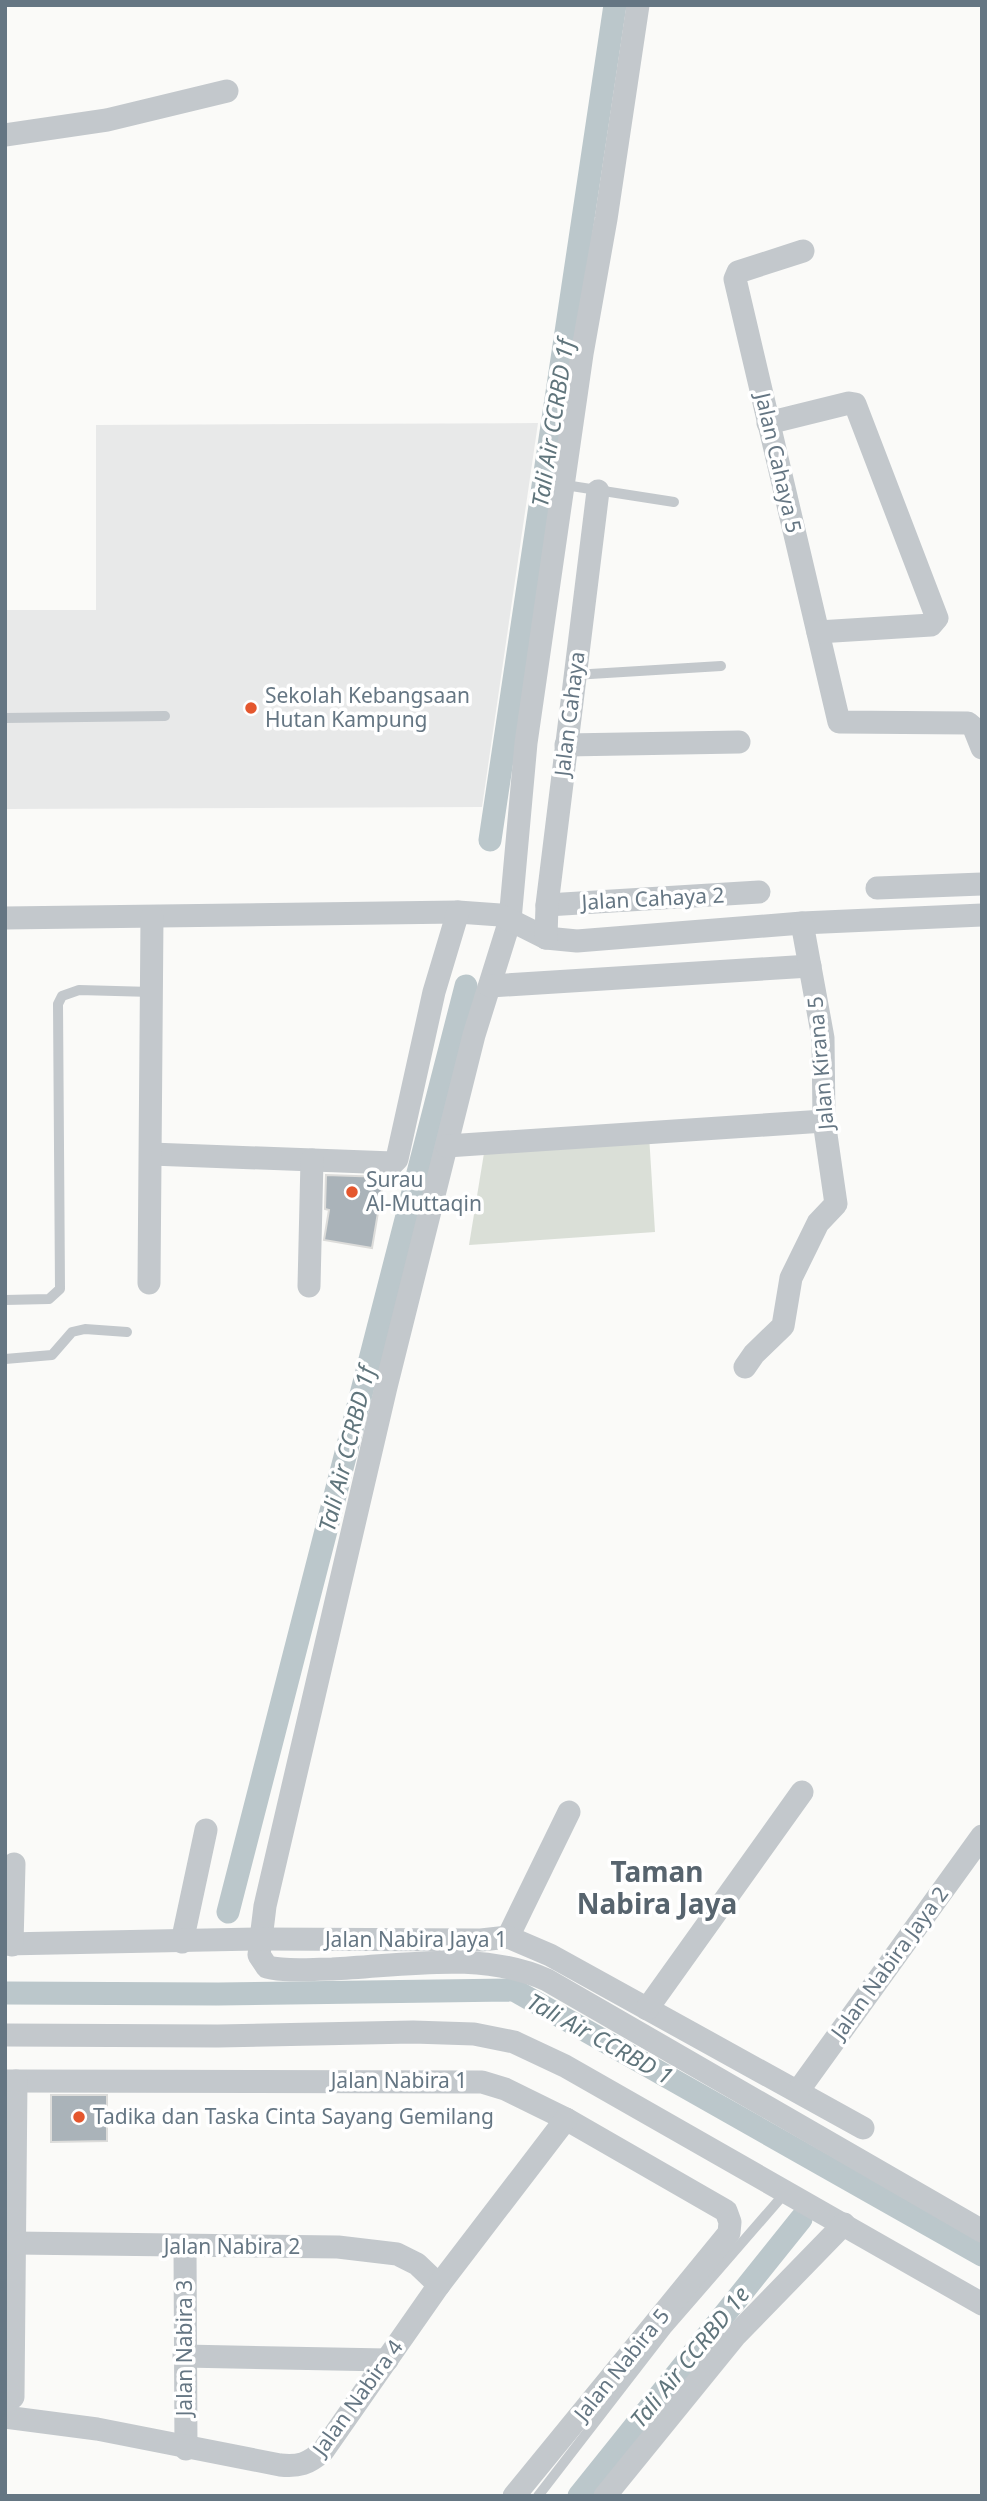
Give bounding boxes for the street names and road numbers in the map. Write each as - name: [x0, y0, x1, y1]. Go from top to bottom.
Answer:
- street label: Jalan Cahaya 5: [749, 388, 809, 536]
- street label: Jalan Cahaya: [547, 650, 591, 780]
- street label: Jalan Cahaya 2: [579, 880, 725, 916]
- street label: Jalan Kirana 5: [800, 995, 840, 1133]
- street label: Jalan Nabira Jaya 2: [823, 1880, 954, 2046]
- street label: Jalan Nabira Jaya 1: [323, 1925, 507, 1953]
- street label: Jalan Nabira 1: [329, 2066, 467, 2094]
- street label: Jalan Nabira 2: [162, 2232, 300, 2260]
- street label: Jalan Nabira 3: [170, 2280, 198, 2418]
- street label: Jalan Nabira 5: [566, 2302, 675, 2428]
- street label: Jalan Nabira 4: [305, 2334, 409, 2463]

